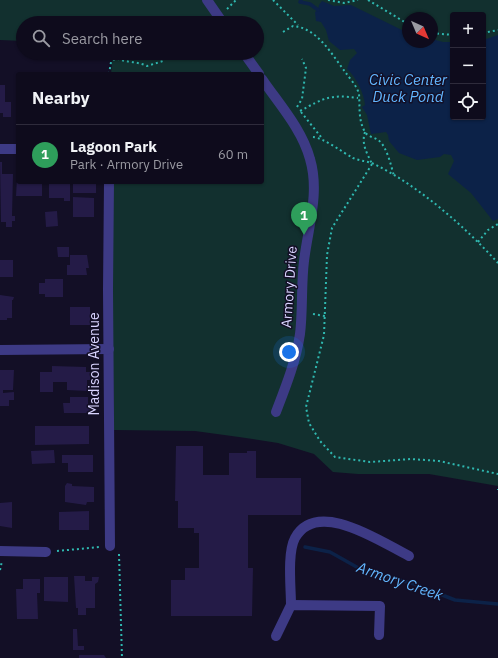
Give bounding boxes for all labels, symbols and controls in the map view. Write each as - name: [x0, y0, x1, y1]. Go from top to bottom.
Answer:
- north arrow: [402, 12, 438, 48]
- map controls: [450, 12, 486, 120]
- button: +: [450, 12, 486, 48]
- search box: [16, 16, 264, 60]
- icon: search: [30, 27, 52, 49]
- text: Search here: [62, 29, 142, 48]
- button: −: [450, 48, 486, 84]
- water label: Civic Center Duck Pond: [369, 70, 448, 106]
- button: locate: [450, 84, 486, 120]
- text: Nearby: [32, 87, 90, 109]
- text: Lagoon Park: [70, 137, 157, 156]
- text: 1: [41, 146, 49, 163]
- text: 60 m: [218, 146, 248, 163]
- text: Park · Armory Drive: [70, 156, 183, 173]
- pin: 1: [291, 202, 317, 235]
- street label: Armory Drive: [277, 245, 301, 329]
- street label: Madison Avenue: [85, 312, 103, 416]
- your location: [279, 342, 299, 362]
- water label: Armory Creek: [354, 557, 446, 605]

